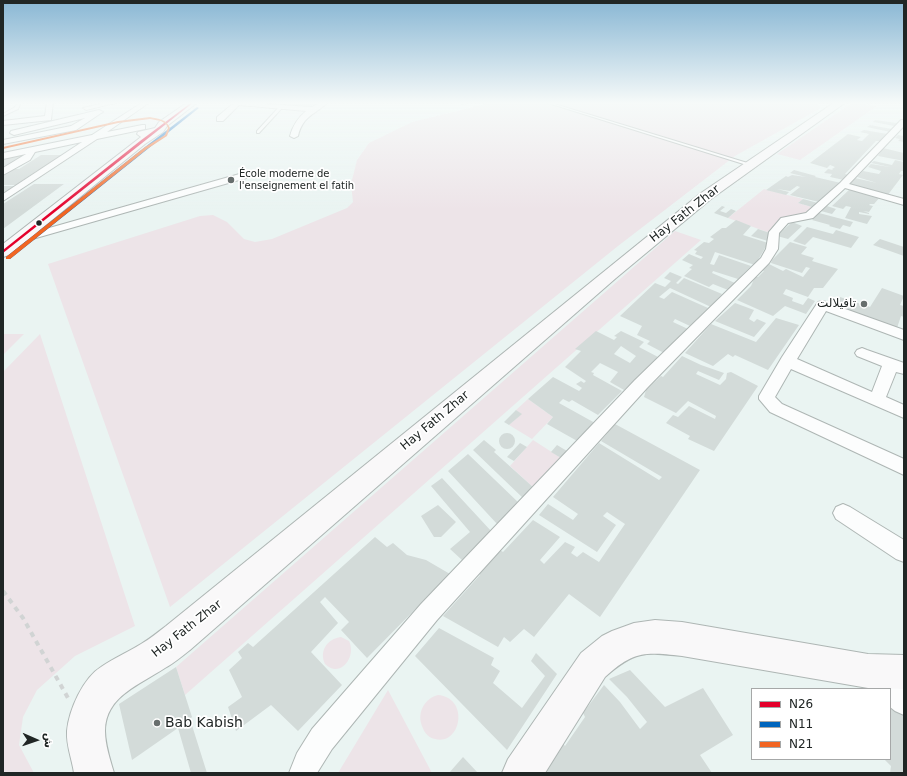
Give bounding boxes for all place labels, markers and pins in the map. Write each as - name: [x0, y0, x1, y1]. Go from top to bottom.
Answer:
- place label: École moderne de l'enseignement el fatih: [239, 168, 354, 192]
- marker: École moderne de l'enseignement el fatih: [226, 175, 236, 185]
- unlabelled marker: [34, 218, 44, 228]
- place label: تافيلالت: [817, 297, 856, 311]
- marker: تافيلالت: [859, 299, 869, 309]
- place label: Bab Kabish: [165, 715, 243, 731]
- marker: Bab Kabish: [152, 718, 162, 728]

